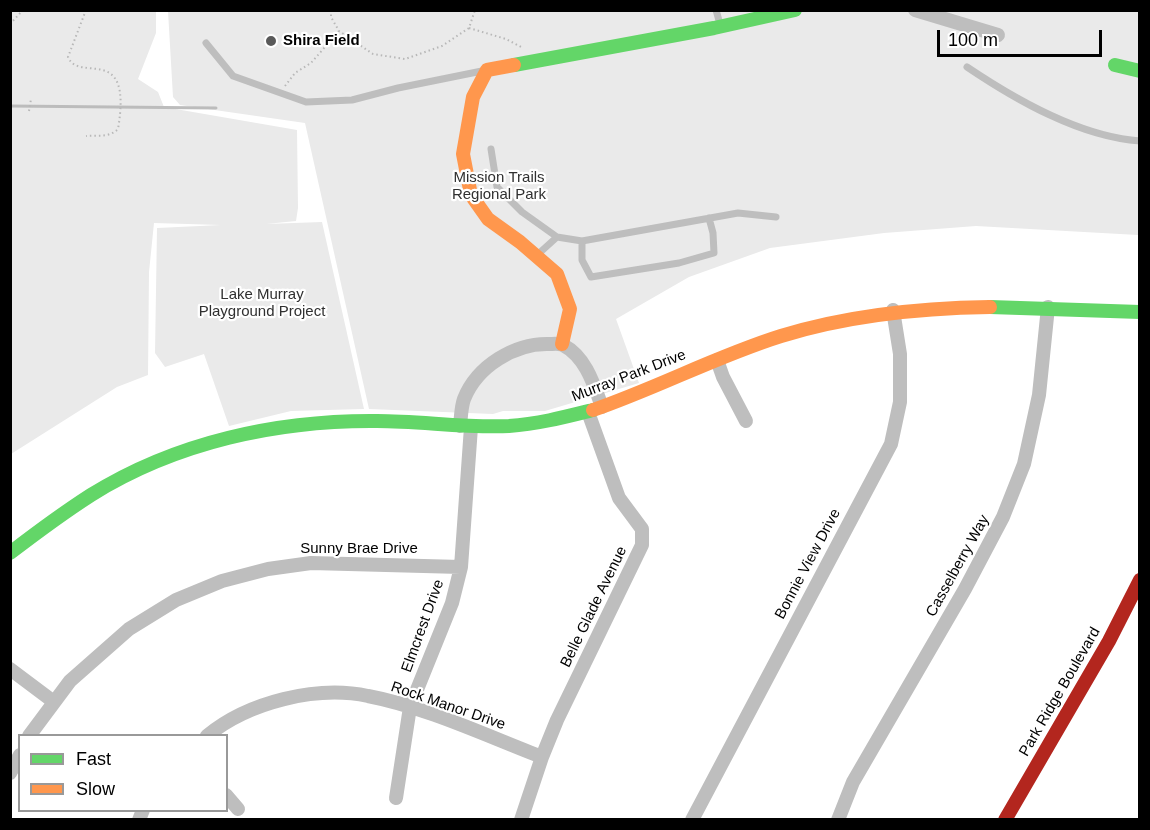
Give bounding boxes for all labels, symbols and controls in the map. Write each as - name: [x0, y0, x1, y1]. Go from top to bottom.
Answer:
- scale bar: [940, 18, 1105, 56]
- text: 100 m: [948, 30, 998, 50]
- place label: Shira Field: [283, 32, 360, 50]
- marker: Shira Field: [264, 34, 278, 48]
- park label: Mission Trails Regional Park: [452, 169, 546, 204]
- park label: Lake Murray Playground Project: [199, 286, 325, 321]
- street label: Murray Park Drive: [569, 346, 689, 406]
- street label: Bonnie View Drive: [771, 506, 845, 622]
- street label: Casselberry Way: [923, 512, 993, 620]
- street label: Sunny Brae Drive: [300, 540, 418, 558]
- street label: Belle Glade Avenue: [557, 544, 631, 670]
- street label: Elmcrest Drive: [398, 577, 448, 675]
- street label: Park Ridge Boulevard: [1016, 624, 1104, 760]
- street label: Rock Manor Drive: [388, 678, 508, 734]
- legend: [18, 734, 228, 812]
- text: Fast: [76, 749, 111, 769]
- text: Slow: [76, 779, 115, 799]

